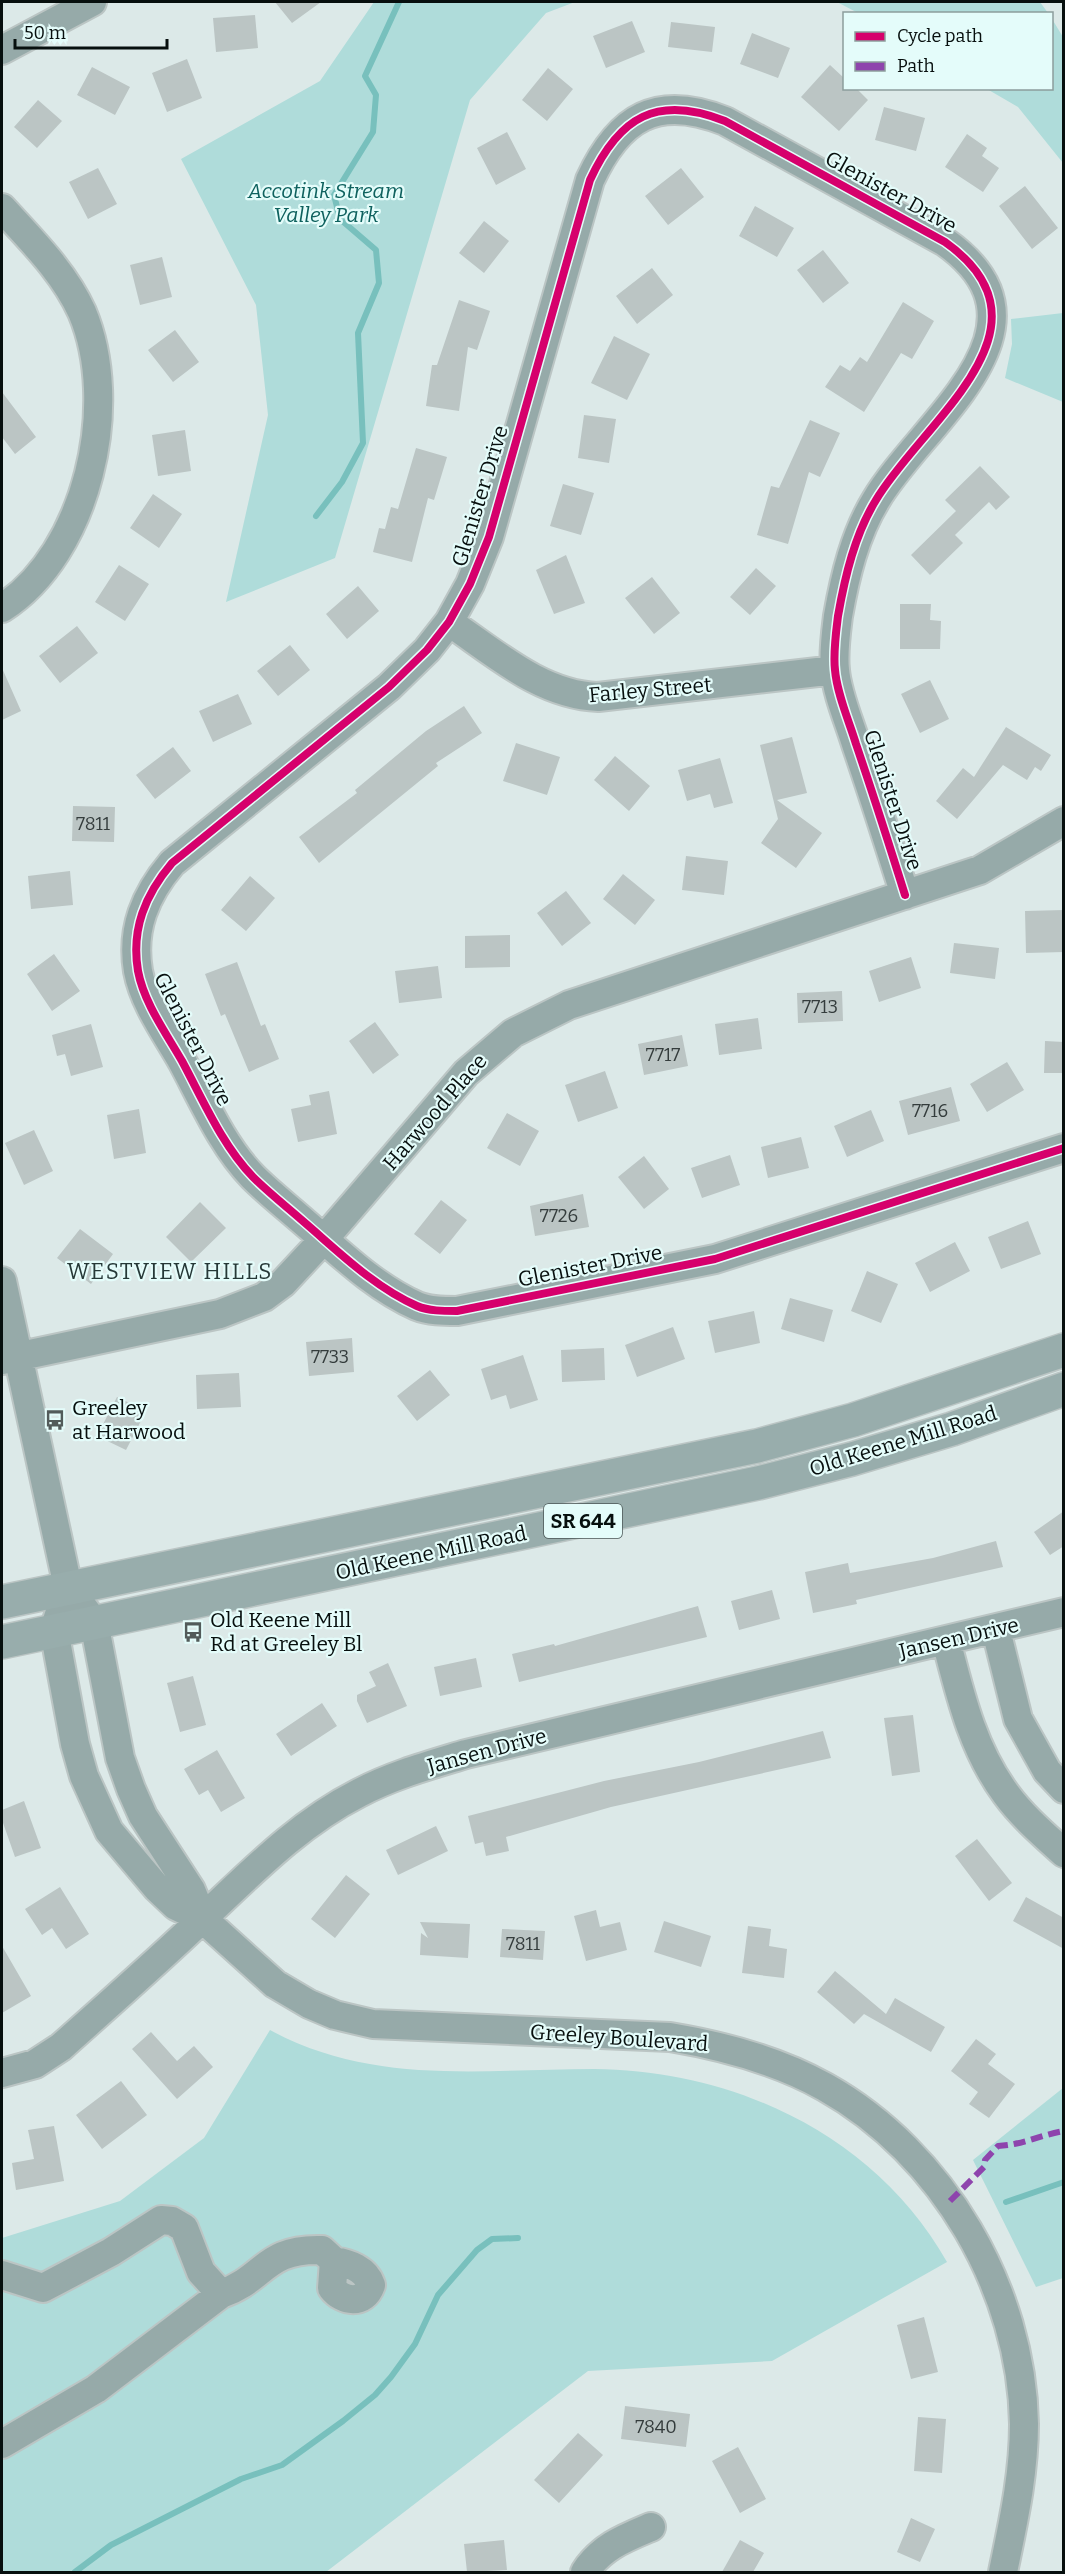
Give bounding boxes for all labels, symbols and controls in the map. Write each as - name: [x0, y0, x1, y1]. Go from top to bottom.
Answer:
- scale bar: [15, 12, 166, 50]
- legend: [843, 12, 1053, 90]
- text: 50 m: [24, 22, 66, 44]
- text: Cycle path: [897, 25, 983, 47]
- text: Path: [897, 55, 935, 77]
- street label: Glenister Drive: [821, 145, 961, 239]
- park label: Accotink Stream Valley Park: [247, 178, 404, 228]
- street label: Glenister Drive: [446, 422, 514, 570]
- street label: Farley Street: [587, 672, 713, 708]
- street label: Glenister Drive: [858, 726, 928, 874]
- house number: 7811: [76, 813, 111, 835]
- street label: Glenister Drive: [148, 968, 238, 1110]
- house number: 7713: [802, 996, 838, 1018]
- house number: 7717: [646, 1044, 680, 1066]
- street label: Harwood Place: [377, 1048, 493, 1176]
- house number: 7716: [912, 1100, 948, 1122]
- house number: 7726: [540, 1205, 578, 1227]
- street label: Glenister Drive: [516, 1239, 664, 1293]
- district label: WESTVIEW HILLS: [67, 1258, 273, 1285]
- house number: 7733: [311, 1346, 349, 1368]
- place label: Greeley at Harwood: [72, 1395, 186, 1445]
- street label: Old Keene Mill Road: [806, 1400, 1000, 1482]
- bus stop icon: Greeley at Harwood: [43, 1408, 67, 1432]
- road number: SR 644: [544, 1504, 622, 1538]
- street label: Old Keene Mill Road: [333, 1520, 529, 1586]
- place label: Old Keene Mill Rd at Greeley Bl: [210, 1607, 362, 1657]
- street label: Jansen Drive: [896, 1612, 1021, 1665]
- bus stop icon: Old Keene Mill Rd at Greeley Bl: [181, 1620, 205, 1644]
- street label: Jansen Drive: [424, 1723, 549, 1780]
- house number: 7811: [506, 1933, 541, 1955]
- street label: Greeley Boulevard: [529, 2019, 709, 2057]
- house number: 7840: [635, 2416, 677, 2438]

